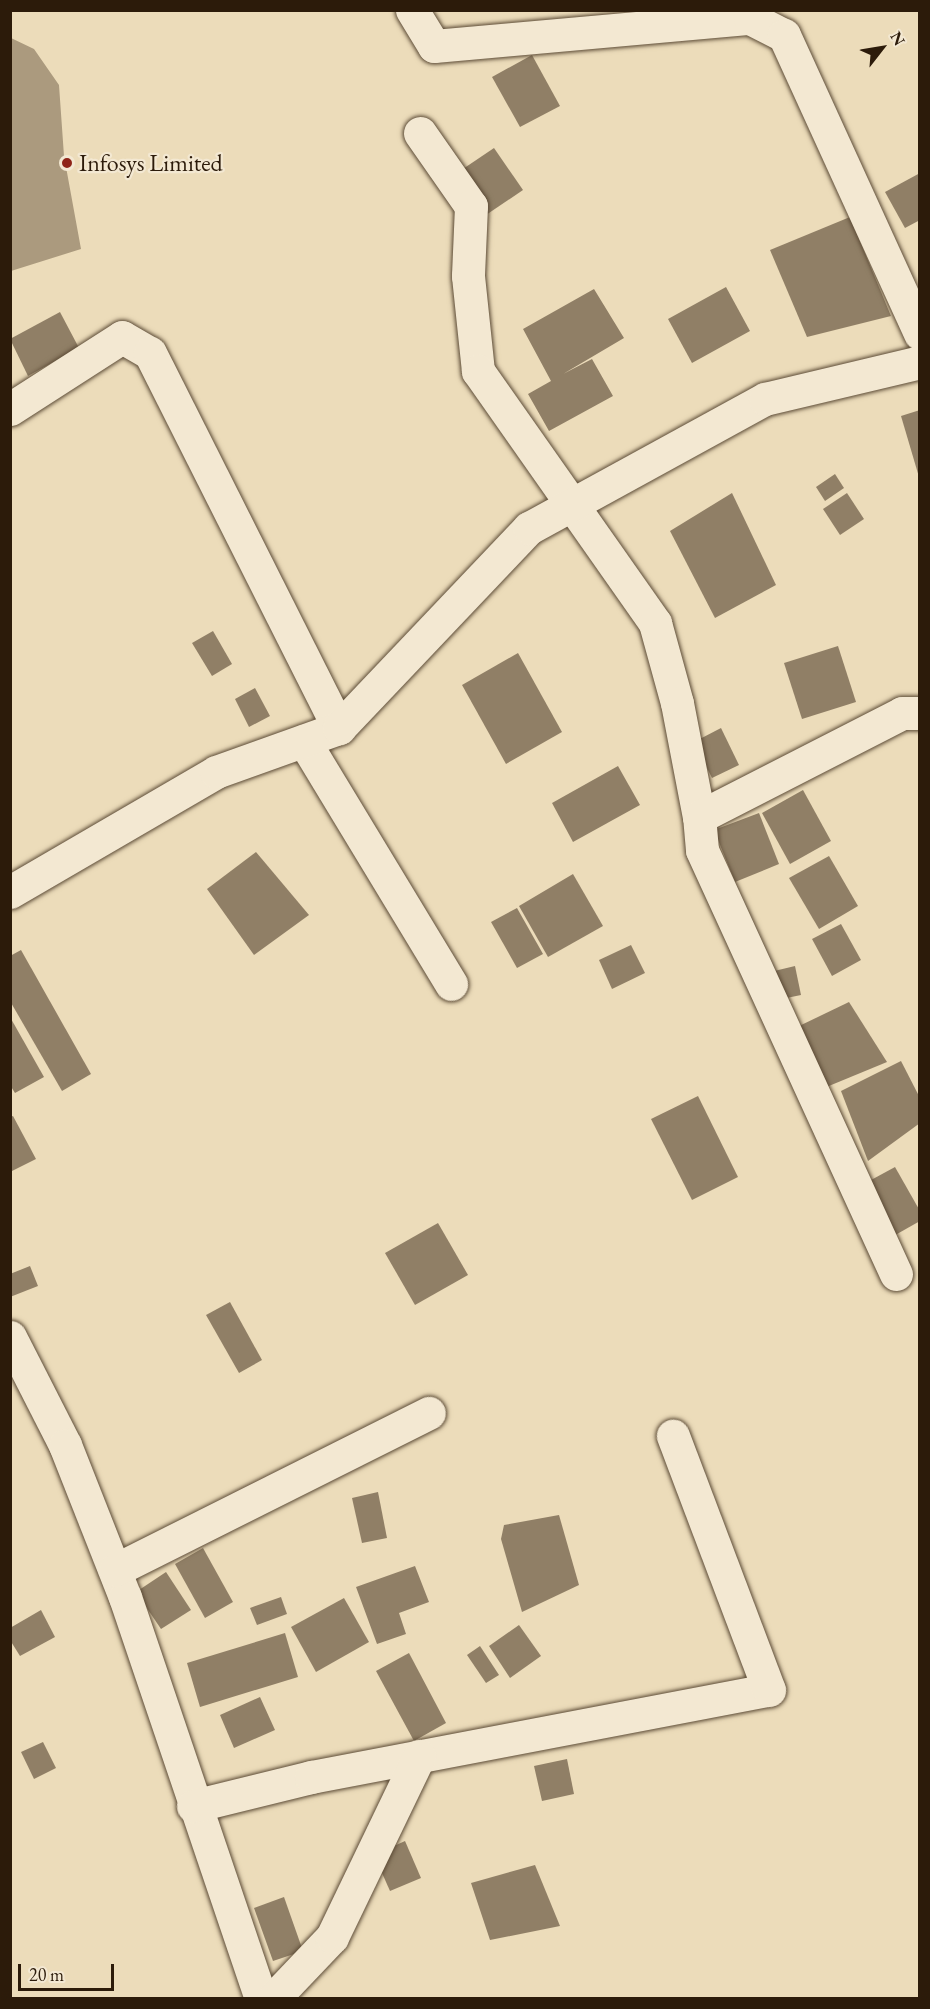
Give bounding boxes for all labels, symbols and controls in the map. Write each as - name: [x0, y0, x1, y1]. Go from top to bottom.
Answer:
- north arrow: [852, 18, 912, 78]
- text: N: [886, 28, 910, 49]
- place label: Infosys Limited: [79, 149, 223, 177]
- marker: Infosys Limited: [60, 156, 74, 170]
- scale bar: [21, 1952, 117, 1990]
- text: 20 m: [29, 1963, 64, 1986]

